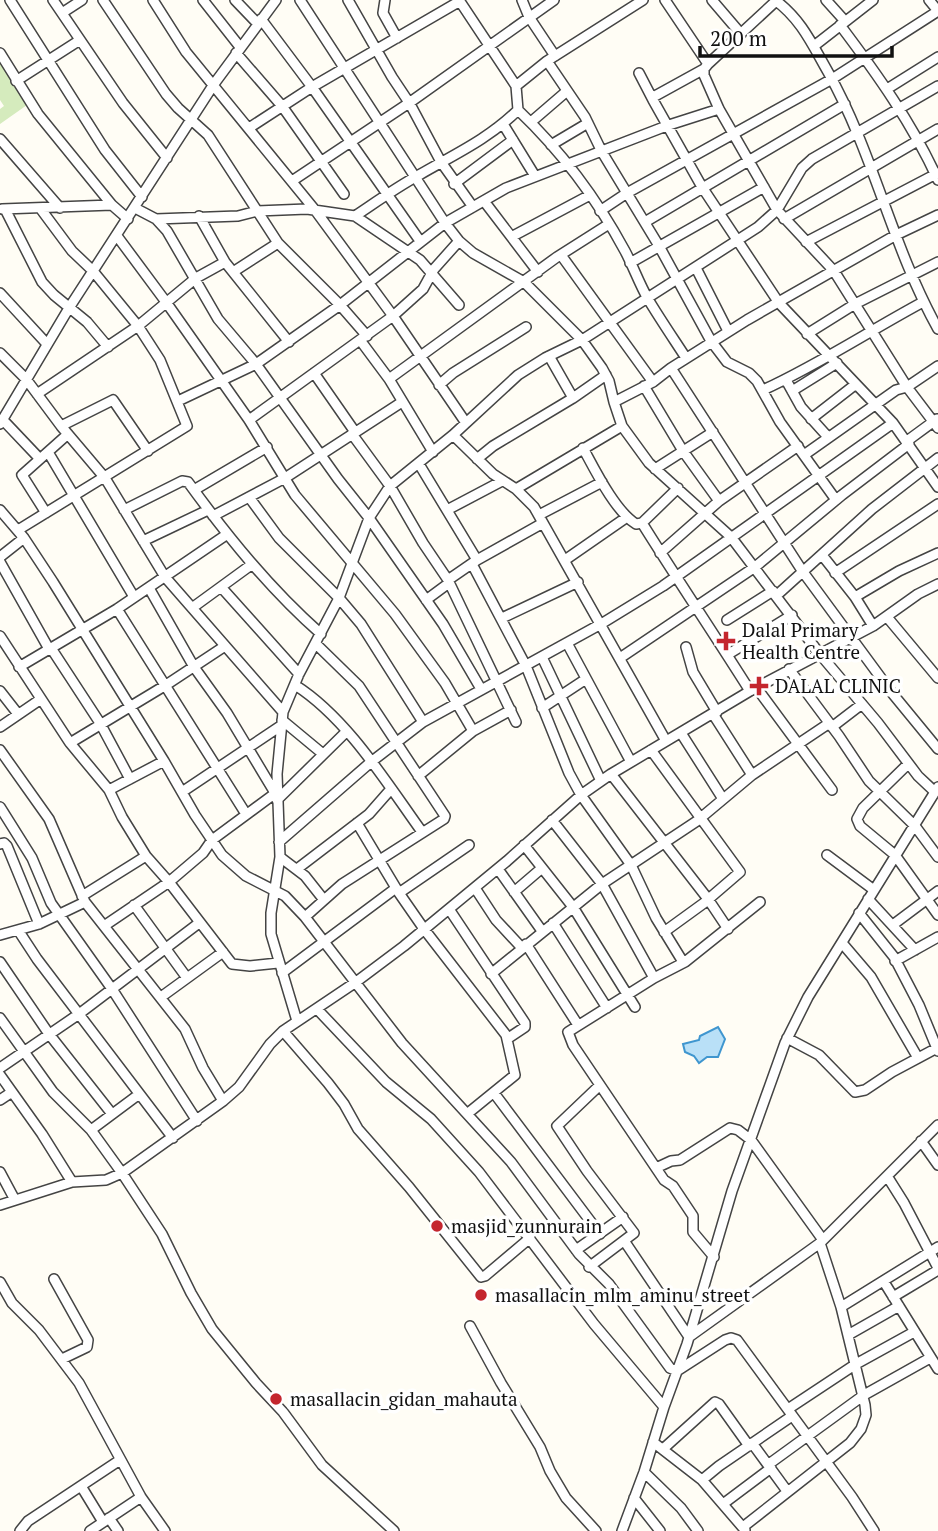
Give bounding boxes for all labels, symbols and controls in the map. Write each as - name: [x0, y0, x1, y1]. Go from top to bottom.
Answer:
- scale bar: [700, 14, 892, 58]
- text: 200 m: [710, 24, 767, 52]
- place label: Dalal Primary Health Centre: [742, 617, 860, 664]
- marker: Dalal Primary Health Centre: [716, 631, 736, 651]
- place label: DALAL CLINIC: [775, 673, 901, 698]
- marker: DALAL CLINIC: [749, 676, 769, 696]
- place label: masjid_zunnurain: [451, 1213, 602, 1238]
- marker: masjid_zunnurain: [429, 1218, 445, 1234]
- place label: masallacin_mlm_aminu_street: [495, 1282, 750, 1307]
- marker: masallacin_mlm_aminu_street: [473, 1287, 489, 1303]
- place label: masallacin_gidan_mahauta: [290, 1386, 518, 1411]
- marker: masallacin_gidan_mahauta: [268, 1391, 284, 1407]

